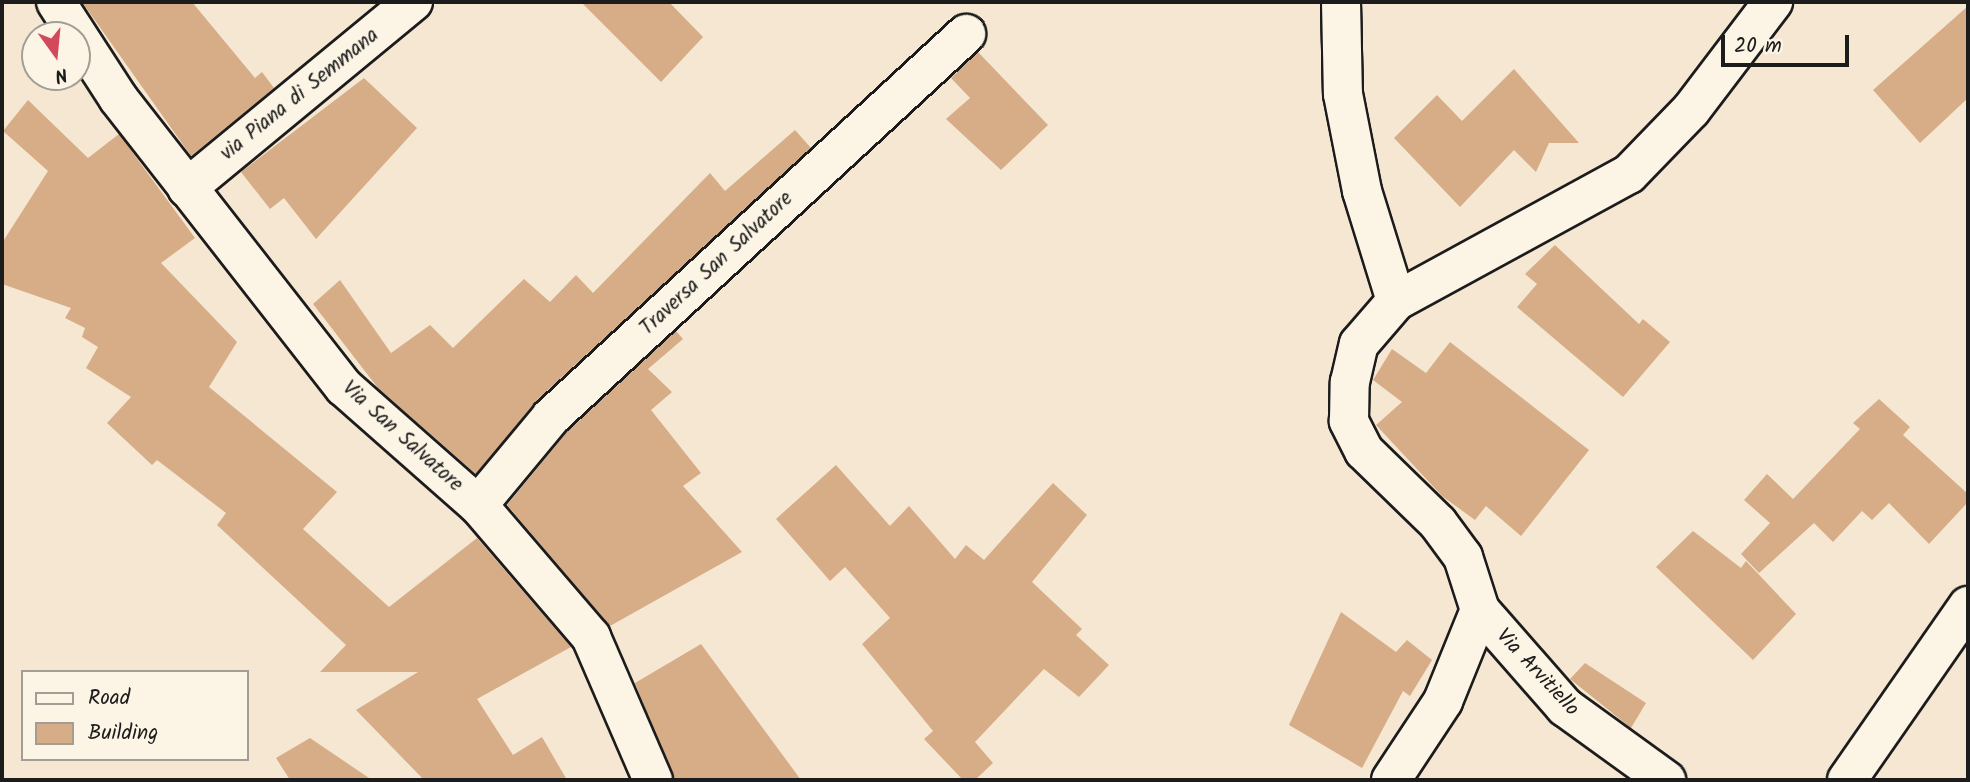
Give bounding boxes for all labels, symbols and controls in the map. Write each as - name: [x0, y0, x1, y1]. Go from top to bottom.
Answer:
- north arrow: [21, 21, 91, 91]
- scale bar: [1725, 21, 1853, 65]
- street label: via Piana di Semmana: [216, 23, 384, 167]
- text: 20 m: [1734, 30, 1782, 63]
- text: N: [51, 58, 71, 90]
- street label: Traversa San Salvatore: [635, 187, 799, 341]
- street label: Via San Salvatore: [336, 376, 468, 498]
- street label: Via Arvitiello: [1490, 624, 1584, 722]
- legend: [21, 670, 248, 761]
- text: Road: [88, 682, 130, 715]
- text: Building: [88, 717, 158, 750]

